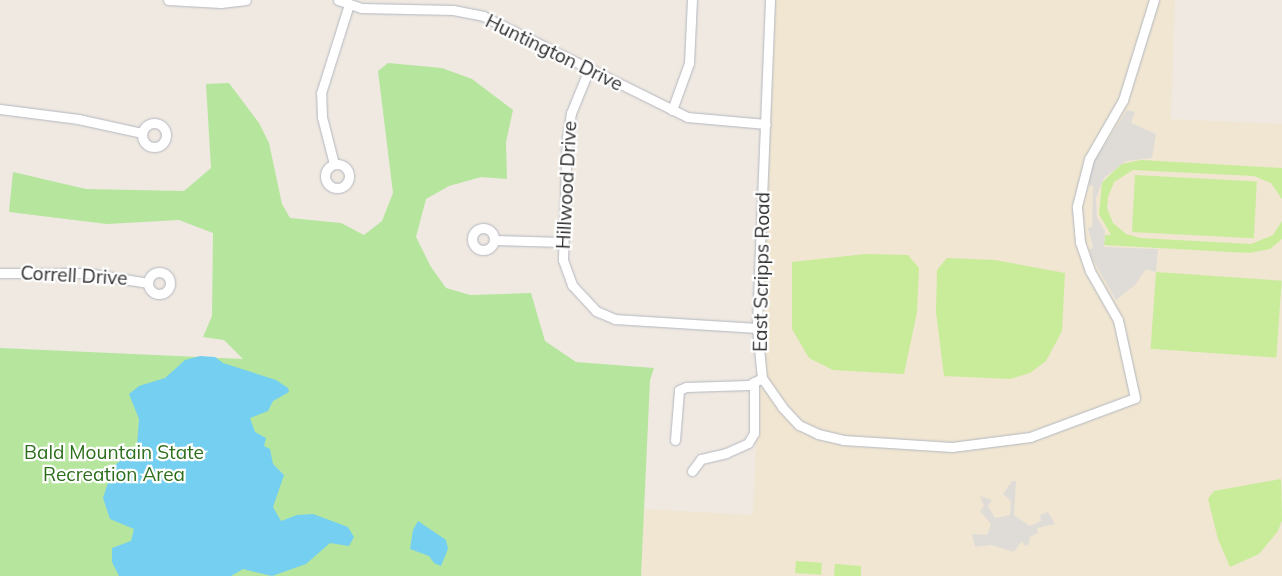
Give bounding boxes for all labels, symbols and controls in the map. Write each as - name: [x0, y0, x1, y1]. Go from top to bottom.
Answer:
- street label: Huntington Drive: [482, 10, 626, 96]
- street label: Hillwood Drive: [552, 120, 582, 250]
- street label: East Scripps Road: [749, 192, 775, 352]
- street label: Correll Drive: [20, 262, 128, 290]
- park label: Bald Mountain State Recreation Area: [24, 442, 204, 486]

